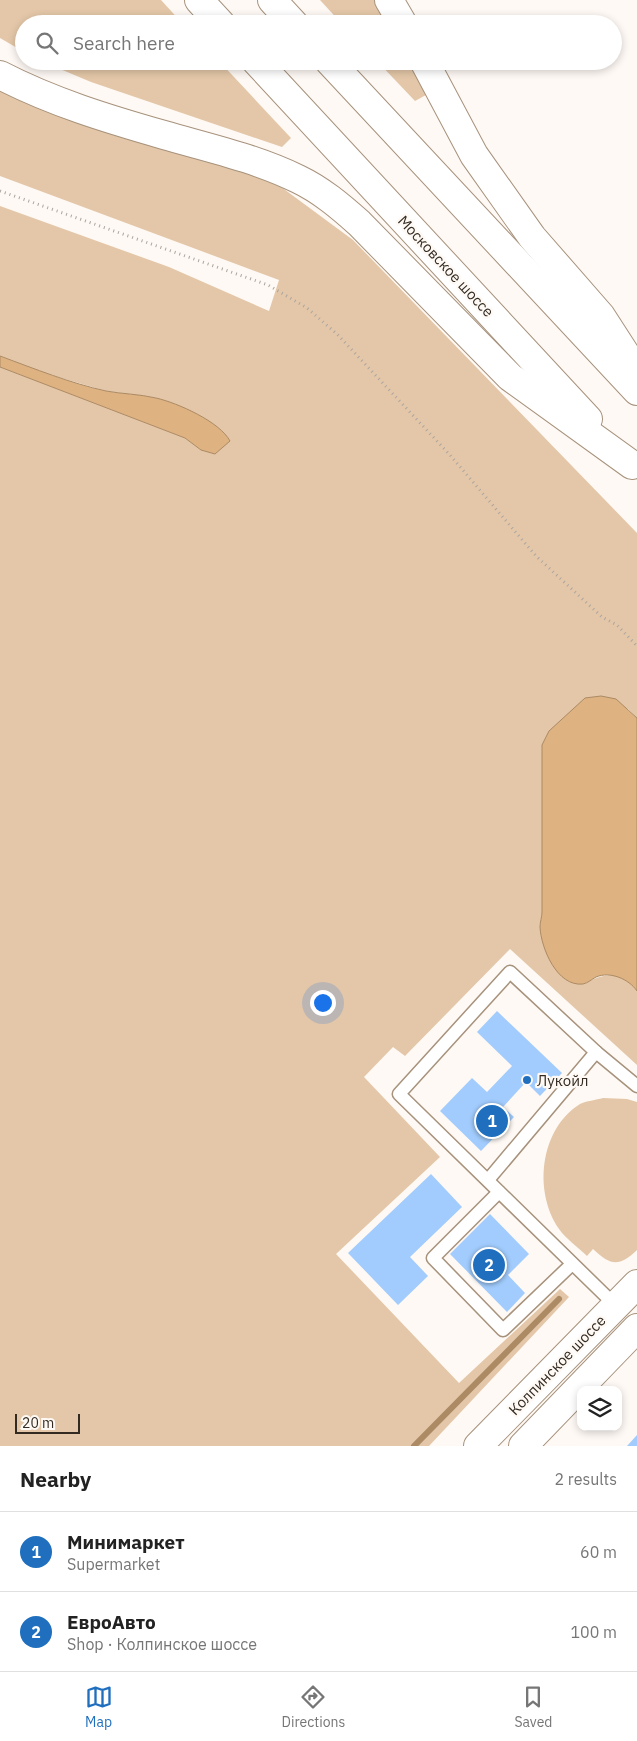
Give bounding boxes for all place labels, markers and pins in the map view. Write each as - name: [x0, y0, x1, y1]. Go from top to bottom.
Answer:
- place label: Лукойл: [537, 1071, 588, 1090]
- marker: Лукойл: [521, 1074, 533, 1086]
- pin: 1: [476, 1102, 508, 1140]
- pin: 2: [473, 1246, 505, 1284]

